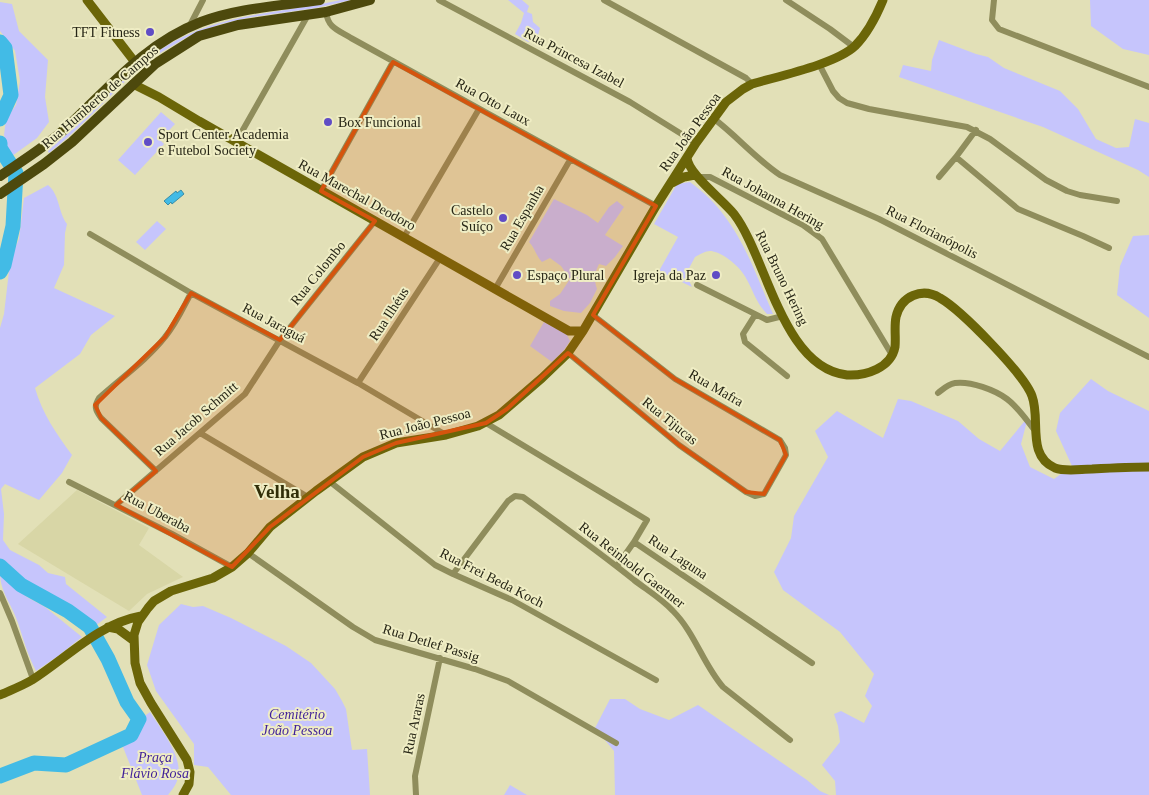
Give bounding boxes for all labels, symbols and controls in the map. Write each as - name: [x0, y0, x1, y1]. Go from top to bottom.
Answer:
- place label: TFT Fitness: [72, 25, 140, 40]
- street label: Rua Princesa Izabel: [521, 25, 627, 91]
- marker: TFT Fitness: [144, 26, 156, 38]
- street label: Rua Humberto de Campos: [39, 42, 161, 152]
- street label: Rua Otto Laux: [453, 75, 533, 129]
- street label: Rua João Pessoa: [657, 89, 724, 174]
- place label: Box Funcional: [338, 115, 421, 130]
- marker: Box Funcional: [322, 116, 334, 128]
- place label: Sport Center Academia e Futebol Society: [158, 127, 289, 158]
- marker: Sport Center Academia e Futebol Society: [142, 136, 154, 148]
- street label: Rua Marechal Deodoro: [296, 157, 418, 233]
- street label: Rua Johanna Hering: [719, 164, 827, 232]
- street label: Rua Espanha: [497, 182, 547, 254]
- street label: Rua Florianópolis: [884, 202, 980, 262]
- place label: Castelo Suíço: [451, 203, 493, 234]
- marker: Castelo Suíço: [497, 212, 509, 224]
- street label: Rua Bruno Hering: [753, 228, 811, 328]
- street label: Rua Colombo: [288, 238, 348, 308]
- place label: Espaço Plural: [527, 268, 604, 283]
- place label: Igreja da Paz: [633, 268, 706, 283]
- marker: Espaço Plural: [511, 269, 523, 281]
- marker: Igreja da Paz: [710, 269, 722, 281]
- street label: Rua Ilhéus: [366, 285, 412, 343]
- street label: Rua Jaraguá: [240, 300, 309, 346]
- street label: Rua Mafra: [686, 366, 747, 410]
- street label: Rua Jacob Schmitt: [151, 379, 241, 459]
- street label: Rua Tijucas: [639, 394, 701, 448]
- street label: Rua João Pessoa: [378, 405, 473, 443]
- district label: Velha: [254, 481, 300, 502]
- street label: Rua Uberaba: [121, 488, 194, 536]
- street label: Rua Reinhold Gaertner: [576, 519, 688, 611]
- street label: Rua Laguna: [646, 532, 711, 583]
- street label: Rua Frei Beda Koch: [437, 545, 547, 611]
- street label: Rua Detlef Passig: [381, 621, 481, 665]
- street label: Rua Araras: [400, 692, 428, 756]
- park label: Cemitério João Pessoa: [262, 707, 332, 738]
- park label: Praça Flávio Rosa: [120, 750, 189, 781]

